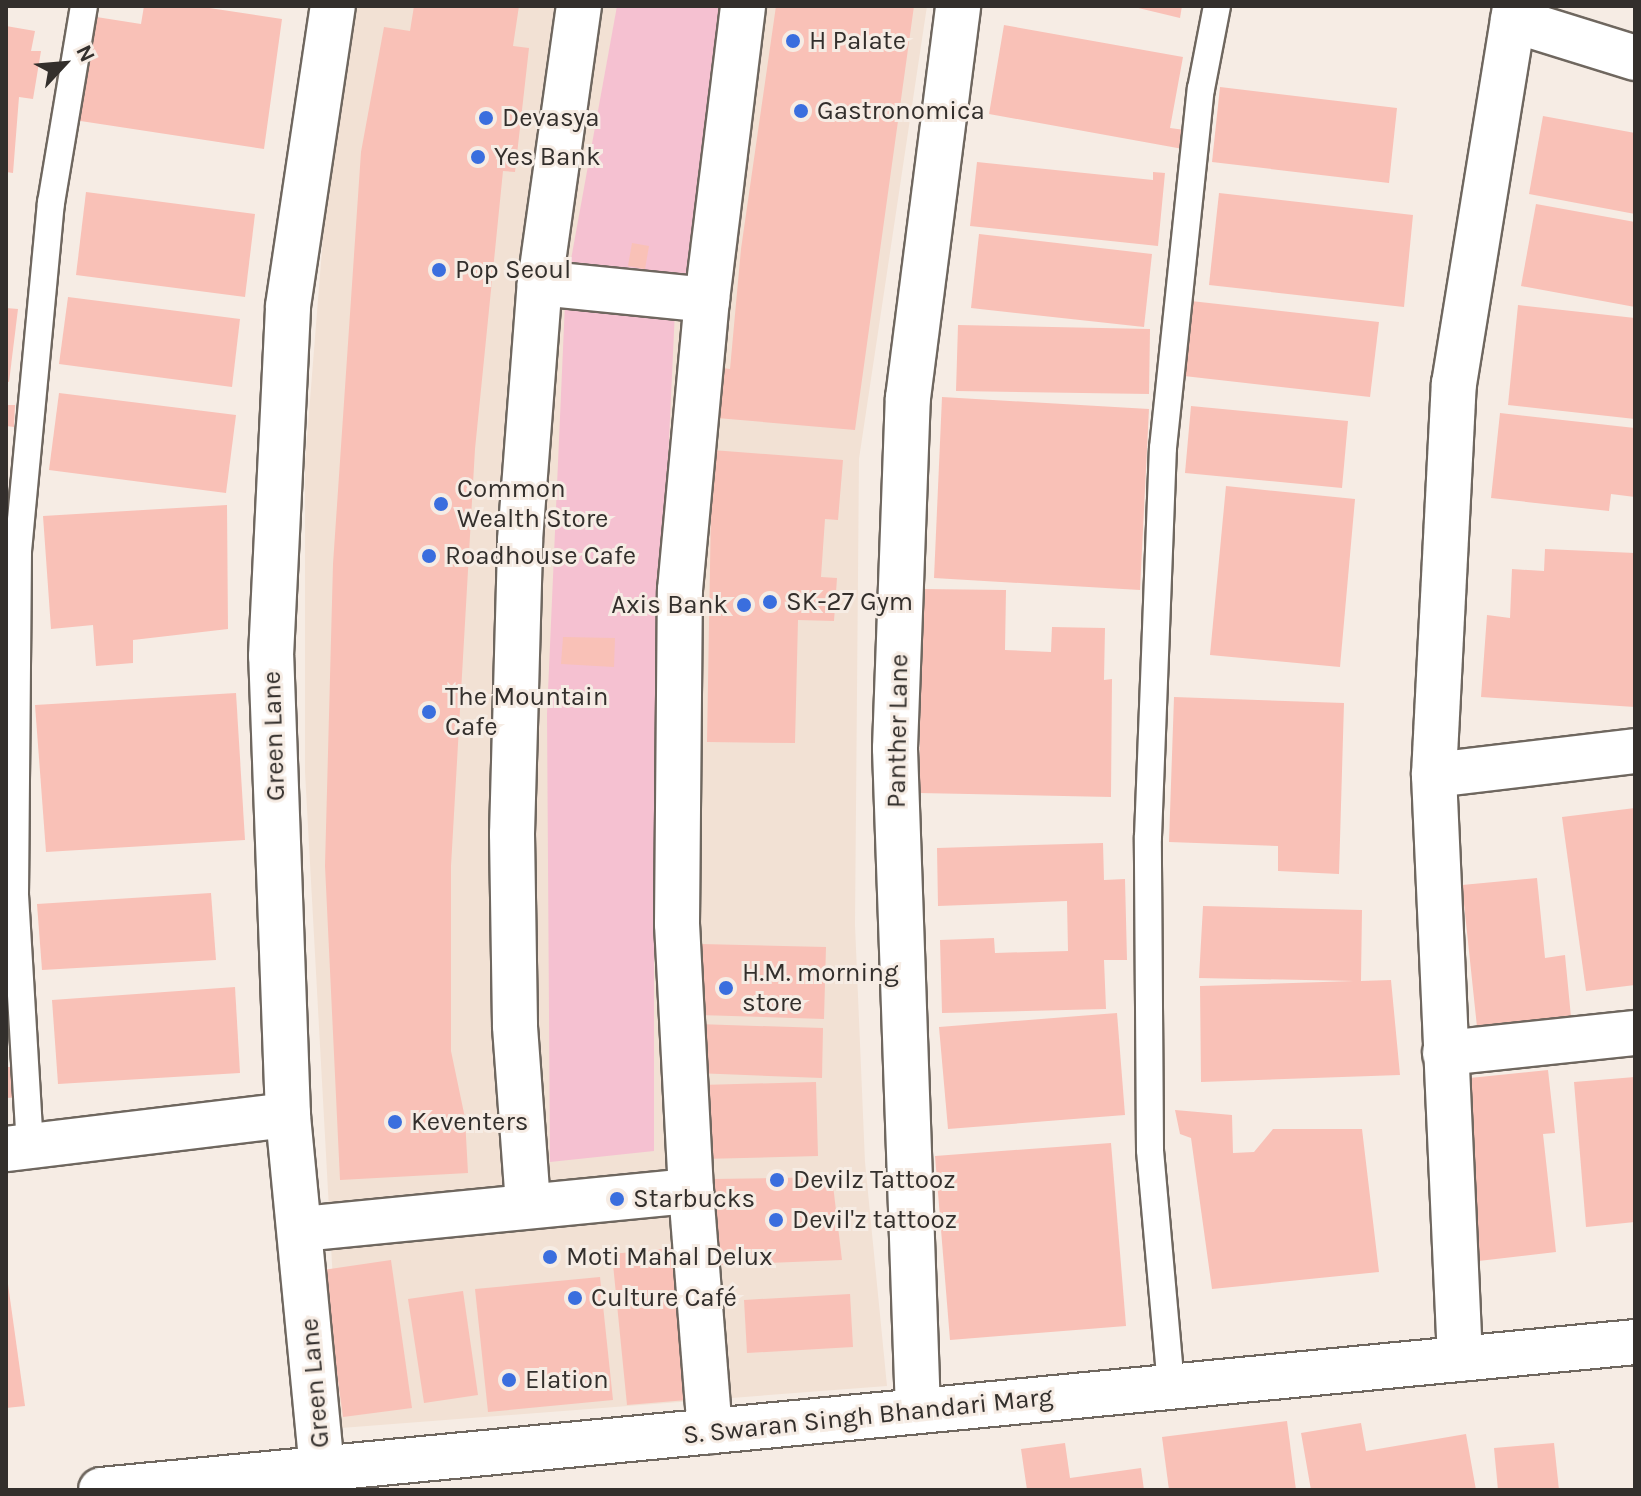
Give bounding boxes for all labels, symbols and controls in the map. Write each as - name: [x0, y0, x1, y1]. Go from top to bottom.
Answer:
- north arrow: [24, 24, 104, 104]
- place label: H Palate: [809, 25, 906, 57]
- marker: H Palate: [784, 32, 802, 50]
- text: N: [70, 41, 101, 66]
- place label: Gastronomica: [817, 95, 985, 127]
- place label: Devasya: [502, 102, 599, 134]
- marker: Gastronomica: [792, 102, 810, 120]
- marker: Devasya: [477, 109, 495, 127]
- place label: Yes Bank: [494, 141, 601, 173]
- marker: Yes Bank: [469, 148, 487, 166]
- place label: Pop Seoul: [455, 254, 571, 286]
- marker: Pop Seoul: [430, 261, 448, 279]
- place label: Common Wealth Store: [457, 473, 608, 534]
- marker: Common Wealth Store: [432, 495, 450, 513]
- place label: Roadhouse Cafe: [445, 540, 636, 572]
- marker: Roadhouse Cafe: [420, 547, 438, 565]
- place label: SK-27 Gym: [786, 586, 913, 618]
- place label: Axis Bank: [611, 589, 728, 621]
- marker: SK-27 Gym: [761, 593, 779, 611]
- marker: Axis Bank: [735, 596, 753, 614]
- street label: Panther Lane: [881, 654, 915, 808]
- street label: Green Lane: [256, 670, 292, 802]
- place label: The Mountain Cafe: [445, 681, 608, 742]
- marker: The Mountain Cafe: [420, 703, 438, 721]
- place label: H.M. morning store: [742, 957, 899, 1018]
- marker: H.M. morning store: [717, 979, 735, 997]
- place label: Keventers: [411, 1106, 528, 1138]
- marker: Keventers: [386, 1113, 404, 1131]
- place label: Devilz Tattooz: [793, 1164, 955, 1196]
- marker: Devilz Tattooz: [768, 1171, 786, 1189]
- place label: Starbucks: [633, 1183, 755, 1215]
- marker: Starbucks: [608, 1190, 626, 1208]
- place label: Devil'z tattooz: [792, 1204, 957, 1236]
- marker: Devil'z tattooz: [767, 1211, 785, 1229]
- place label: Moti Mahal Delux: [566, 1241, 773, 1273]
- marker: Moti Mahal Delux: [541, 1248, 559, 1266]
- place label: Culture Café: [591, 1282, 737, 1314]
- marker: Culture Café: [566, 1289, 584, 1307]
- street label: Green Lane: [294, 1317, 336, 1449]
- place label: Elation: [525, 1364, 609, 1396]
- marker: Elation: [500, 1371, 518, 1389]
- street label: S. Swaran Singh Bhandari Marg: [682, 1381, 1054, 1451]

